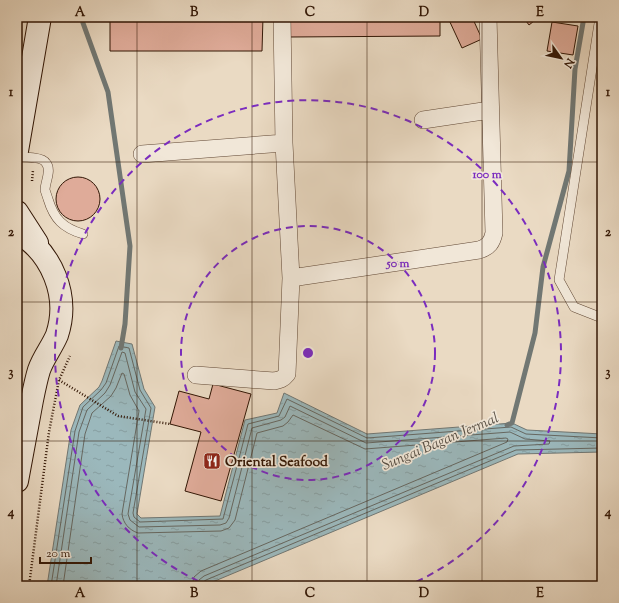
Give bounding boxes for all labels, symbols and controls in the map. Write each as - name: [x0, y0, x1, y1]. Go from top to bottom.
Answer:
- text: A: [75, 4, 86, 22]
- text: B: [190, 4, 199, 22]
- text: C: [305, 4, 315, 22]
- text: D: [419, 4, 429, 22]
- text: E: [536, 4, 544, 22]
- north arrow: [541, 38, 581, 78]
- text: N: [559, 54, 578, 71]
- text: 1: [9, 84, 14, 102]
- text: 1: [606, 84, 611, 102]
- text: 100 m: [471, 166, 502, 184]
- text: 2: [8, 224, 15, 242]
- text: 2: [605, 224, 612, 242]
- text: 50 m: [386, 255, 410, 273]
- centre of rings: [301, 346, 315, 360]
- text: 3: [8, 364, 14, 382]
- text: 3: [605, 364, 611, 382]
- water label: Sungai Bagan Jermal: [379, 408, 502, 476]
- restaurant icon: Oriental Seafood: [202, 451, 222, 471]
- place label: Oriental Seafood: [225, 453, 328, 473]
- text: 4: [7, 504, 15, 522]
- text: 4: [604, 504, 612, 522]
- scale bar: [40, 539, 91, 565]
- text: 20 m: [46, 545, 71, 563]
- text: A: [75, 585, 86, 603]
- text: B: [190, 585, 199, 603]
- text: C: [305, 585, 315, 603]
- text: D: [419, 585, 429, 603]
- text: E: [536, 585, 544, 603]

